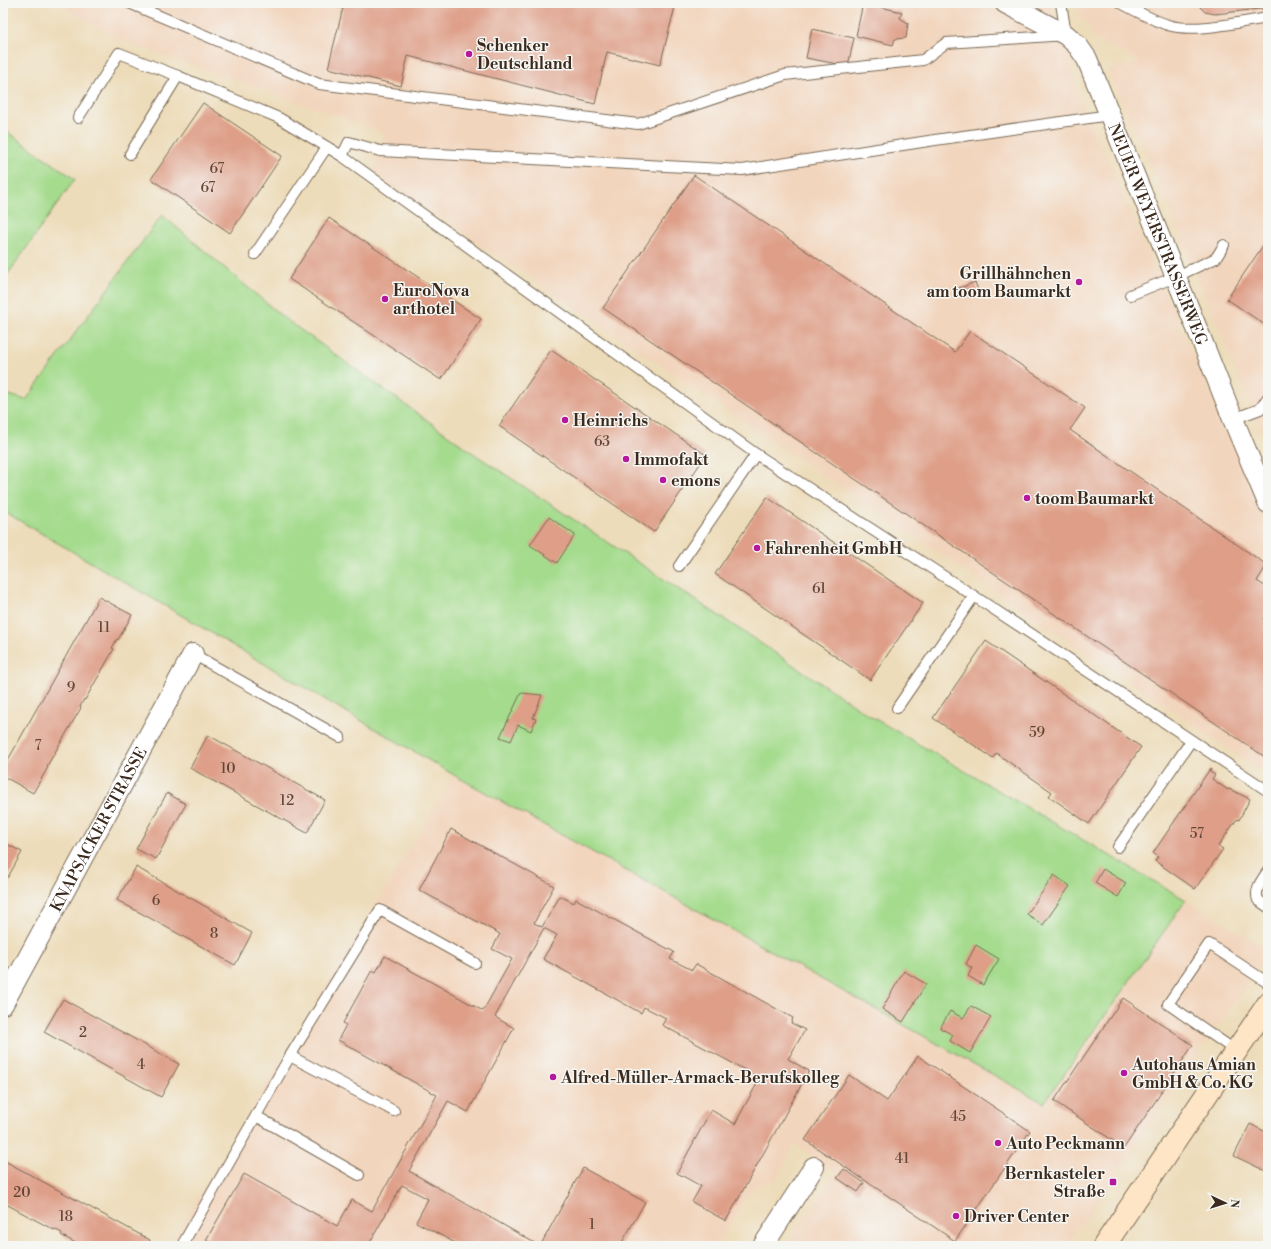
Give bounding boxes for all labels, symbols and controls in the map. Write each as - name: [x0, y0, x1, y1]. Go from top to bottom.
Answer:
- place label: Schenker Deutschland: [477, 36, 573, 74]
- marker: Schenker Deutschland: [464, 49, 474, 59]
- street label: NEUER WEYERSTRASSERWEG: [1103, 121, 1212, 348]
- house number: 67: [210, 160, 224, 178]
- house number: 67: [201, 179, 215, 197]
- place label: Grillhähnchen am toom Baumarkt: [926, 264, 1071, 302]
- marker: Grillhähnchen am toom Baumarkt: [1074, 277, 1084, 287]
- place label: EuroNova arthotel: [393, 281, 470, 319]
- marker: EuroNova arthotel: [380, 294, 390, 304]
- place label: Heinrichs: [573, 411, 648, 431]
- marker: Heinrichs: [560, 415, 570, 425]
- house number: 63: [594, 433, 610, 451]
- place label: Immofakt: [634, 450, 709, 470]
- marker: Immofakt: [621, 454, 631, 464]
- place label: emons: [671, 471, 720, 491]
- marker: emons: [658, 475, 668, 485]
- place label: toom Baumarkt: [1035, 489, 1154, 509]
- marker: toom Baumarkt: [1022, 493, 1032, 503]
- place label: Fahrenheit GmbH: [765, 539, 902, 559]
- marker: Fahrenheit GmbH: [752, 543, 762, 553]
- house number: 61: [812, 580, 826, 598]
- house number: 11: [98, 619, 110, 637]
- house number: 9: [67, 679, 75, 697]
- house number: 59: [1029, 724, 1045, 742]
- house number: 7: [34, 737, 42, 755]
- street label: KNAPSACKER STRASSE: [46, 744, 152, 915]
- house number: 10: [221, 760, 235, 778]
- house number: 12: [280, 792, 294, 810]
- house number: 57: [1190, 825, 1204, 843]
- house number: 6: [152, 892, 161, 910]
- house number: 8: [210, 925, 218, 943]
- house number: 2: [79, 1024, 87, 1042]
- place label: Autohaus Amian GmbH & Co. KG: [1131, 1055, 1256, 1093]
- house number: 4: [137, 1056, 145, 1074]
- place label: Alfred-Müller-Armack-Berufskolleg: [560, 1068, 840, 1088]
- marker: Autohaus Amian GmbH & Co. KG: [1119, 1068, 1129, 1078]
- marker: Alfred-Müller-Armack-Berufskolleg: [548, 1072, 558, 1082]
- house number: 45: [950, 1108, 966, 1126]
- place label: Auto Peckmann: [1005, 1134, 1125, 1154]
- marker: Auto Peckmann: [993, 1138, 1003, 1148]
- house number: 41: [895, 1150, 909, 1168]
- place label: Bernkasteler Straße: [1005, 1164, 1105, 1202]
- marker: Bernkasteler Straße: [1108, 1177, 1118, 1187]
- north arrow: [1205, 1183, 1245, 1223]
- house number: 20: [13, 1184, 31, 1202]
- text: N: [1227, 1199, 1241, 1209]
- place label: Driver Center: [964, 1207, 1069, 1227]
- house number: 18: [59, 1208, 73, 1226]
- marker: Driver Center: [951, 1211, 961, 1221]
- house number: 1: [589, 1216, 595, 1234]

